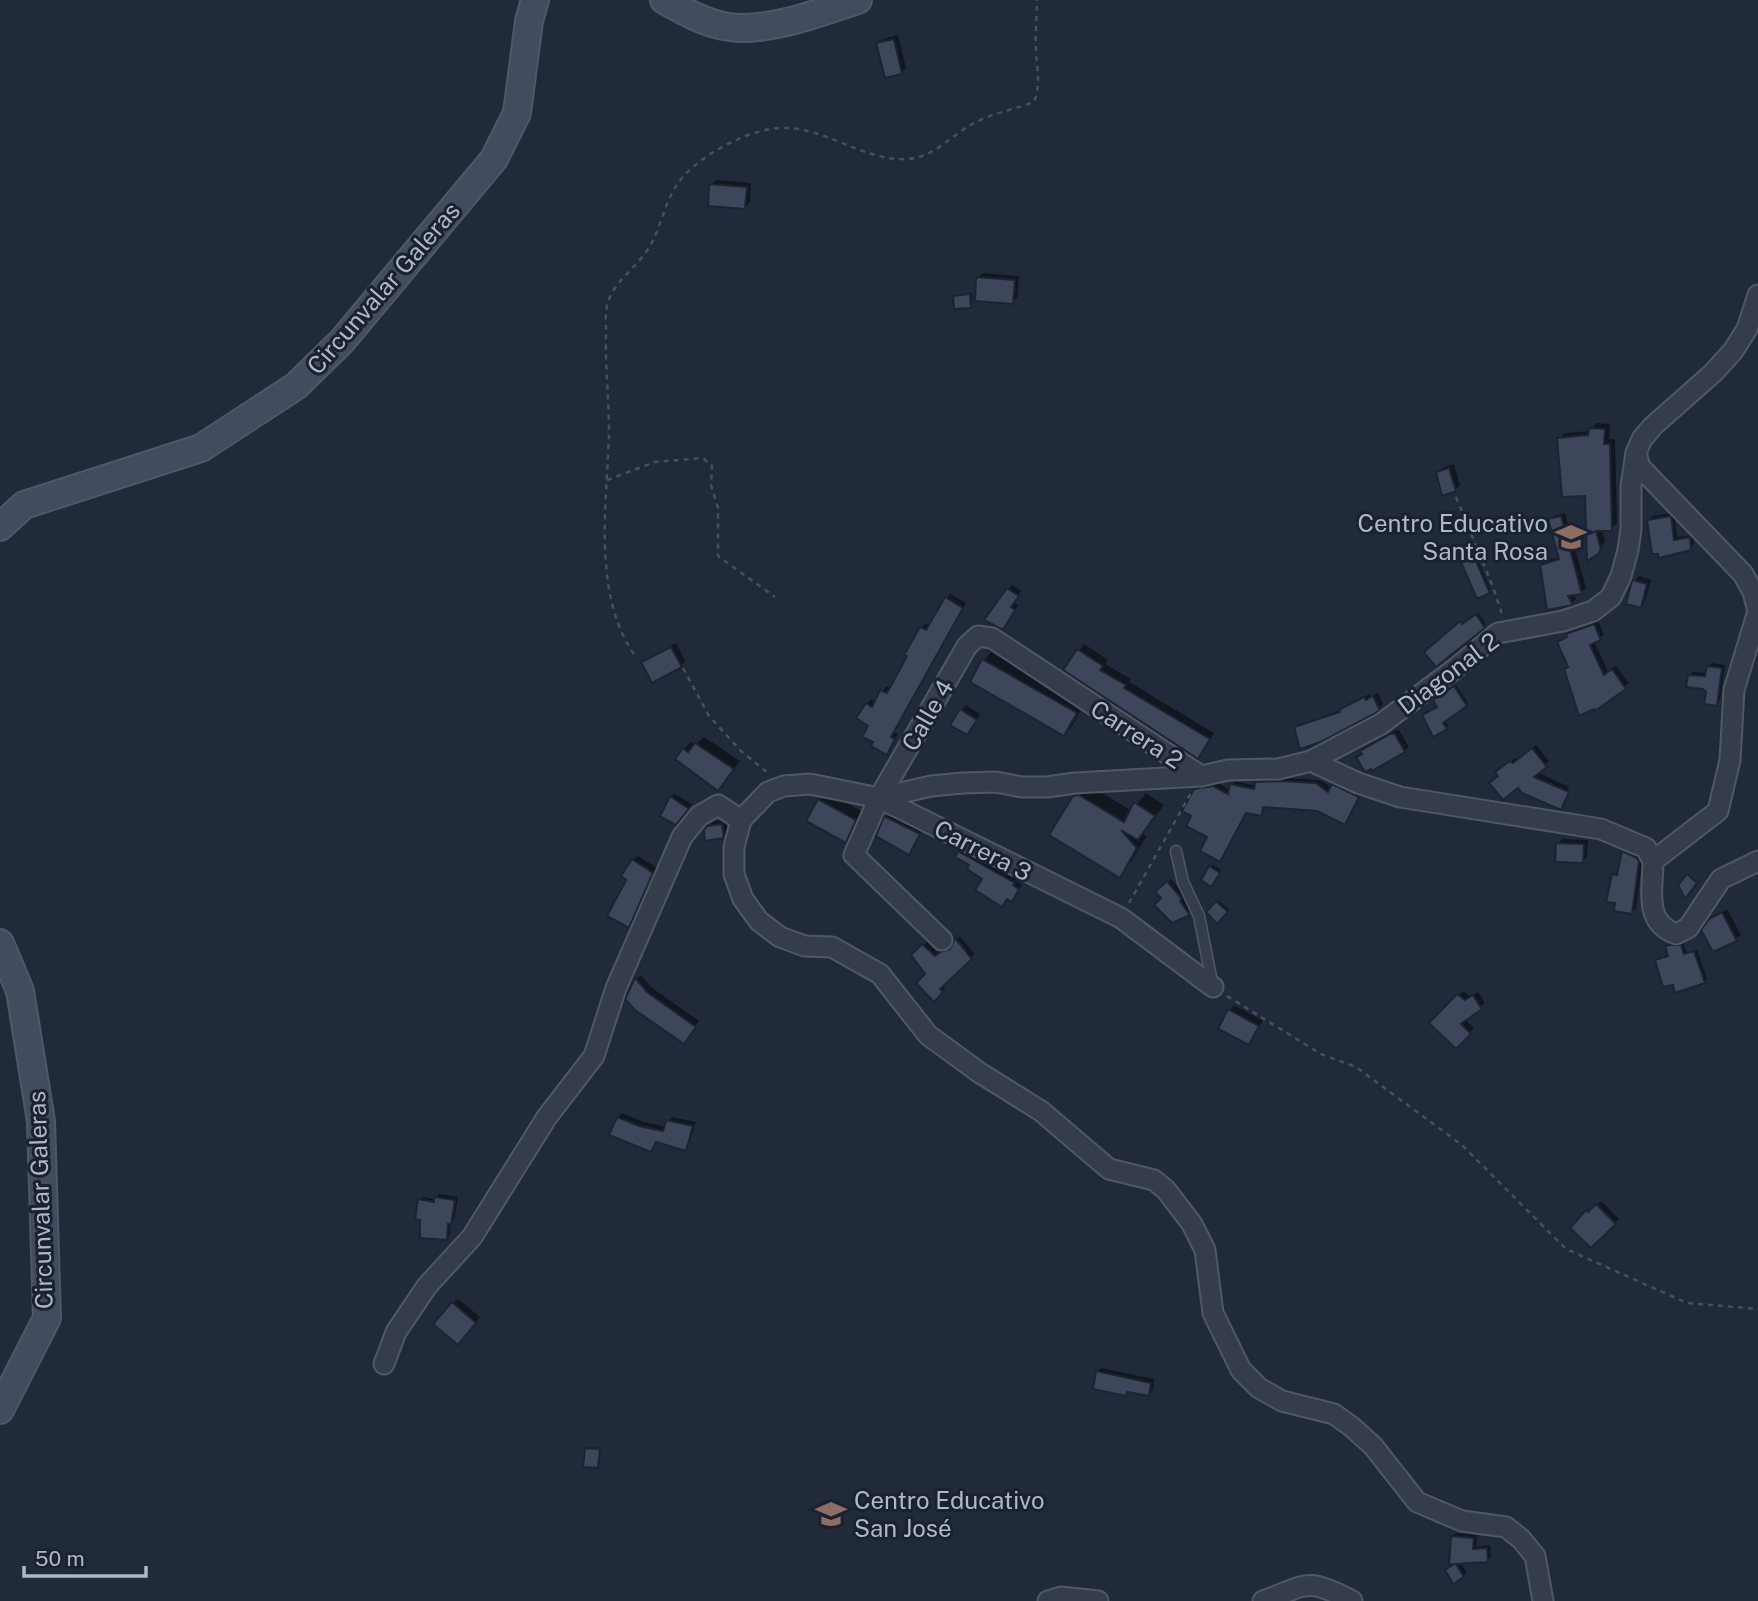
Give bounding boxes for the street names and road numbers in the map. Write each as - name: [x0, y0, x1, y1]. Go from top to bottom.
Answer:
- street label: Circunvalar Galeras: [301, 196, 465, 380]
- street label: Diagonal 2: [1392, 626, 1504, 720]
- street label: Calle 4: [895, 674, 959, 756]
- street label: Carrera 2: [1086, 694, 1188, 774]
- street label: Carrera 3: [930, 814, 1036, 886]
- street label: Circunvalar Galeras: [22, 1090, 58, 1310]

